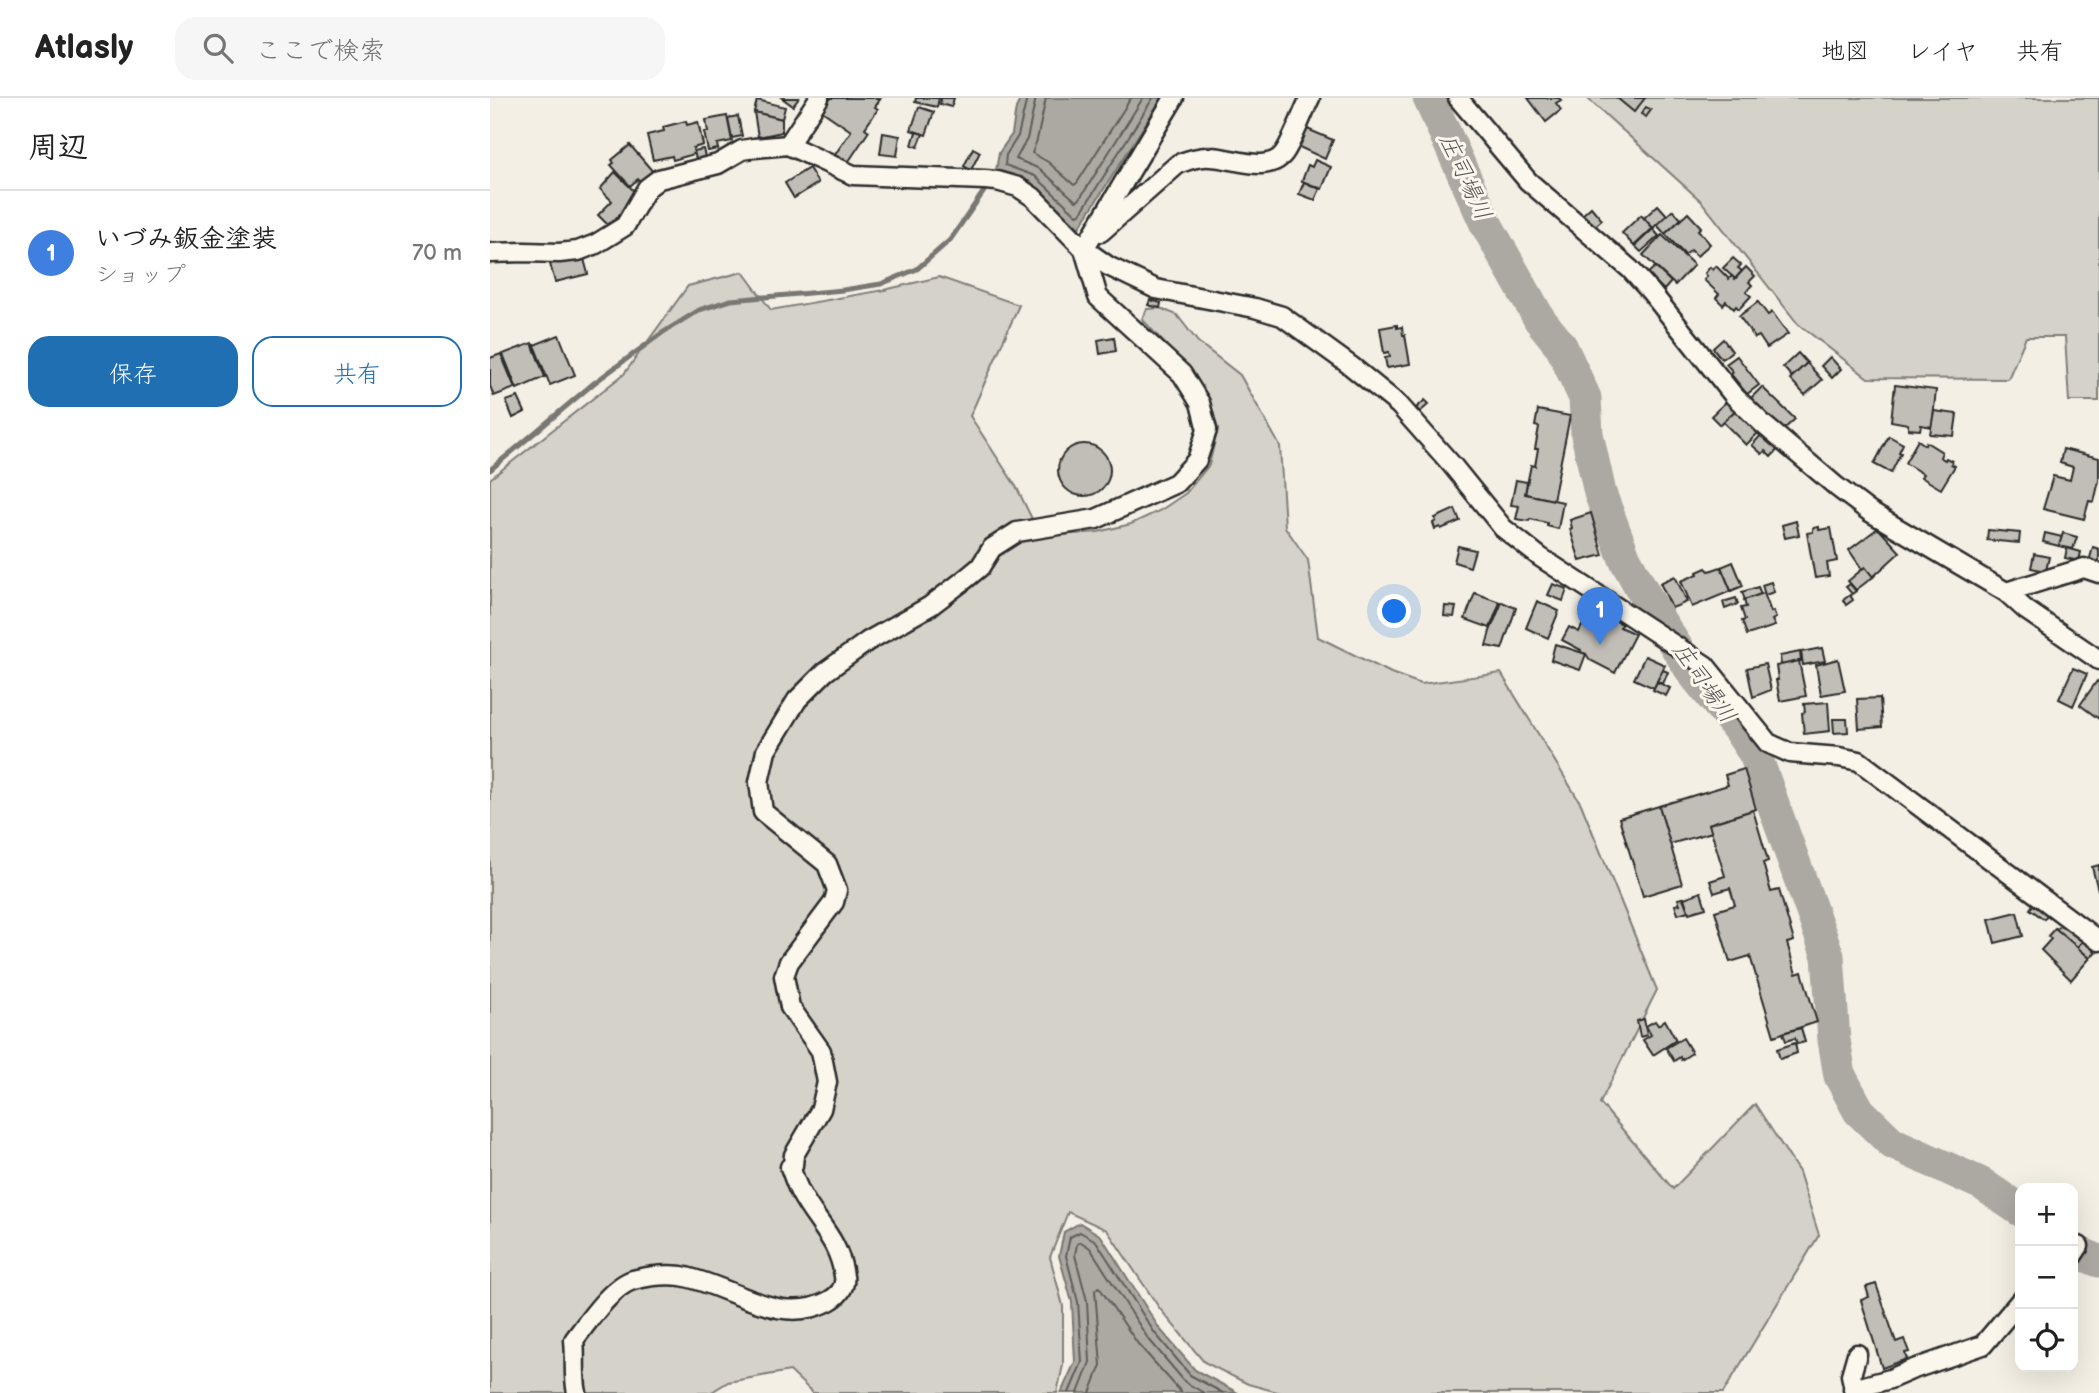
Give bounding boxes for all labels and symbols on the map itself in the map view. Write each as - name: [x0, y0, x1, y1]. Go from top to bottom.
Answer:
- water label: 庄司場川: [1433, 129, 1497, 225]
- pin: 1: [1577, 587, 1623, 645]
- your location: [1377, 594, 1411, 628]
- water label: 庄司場川: [1666, 637, 1742, 729]

